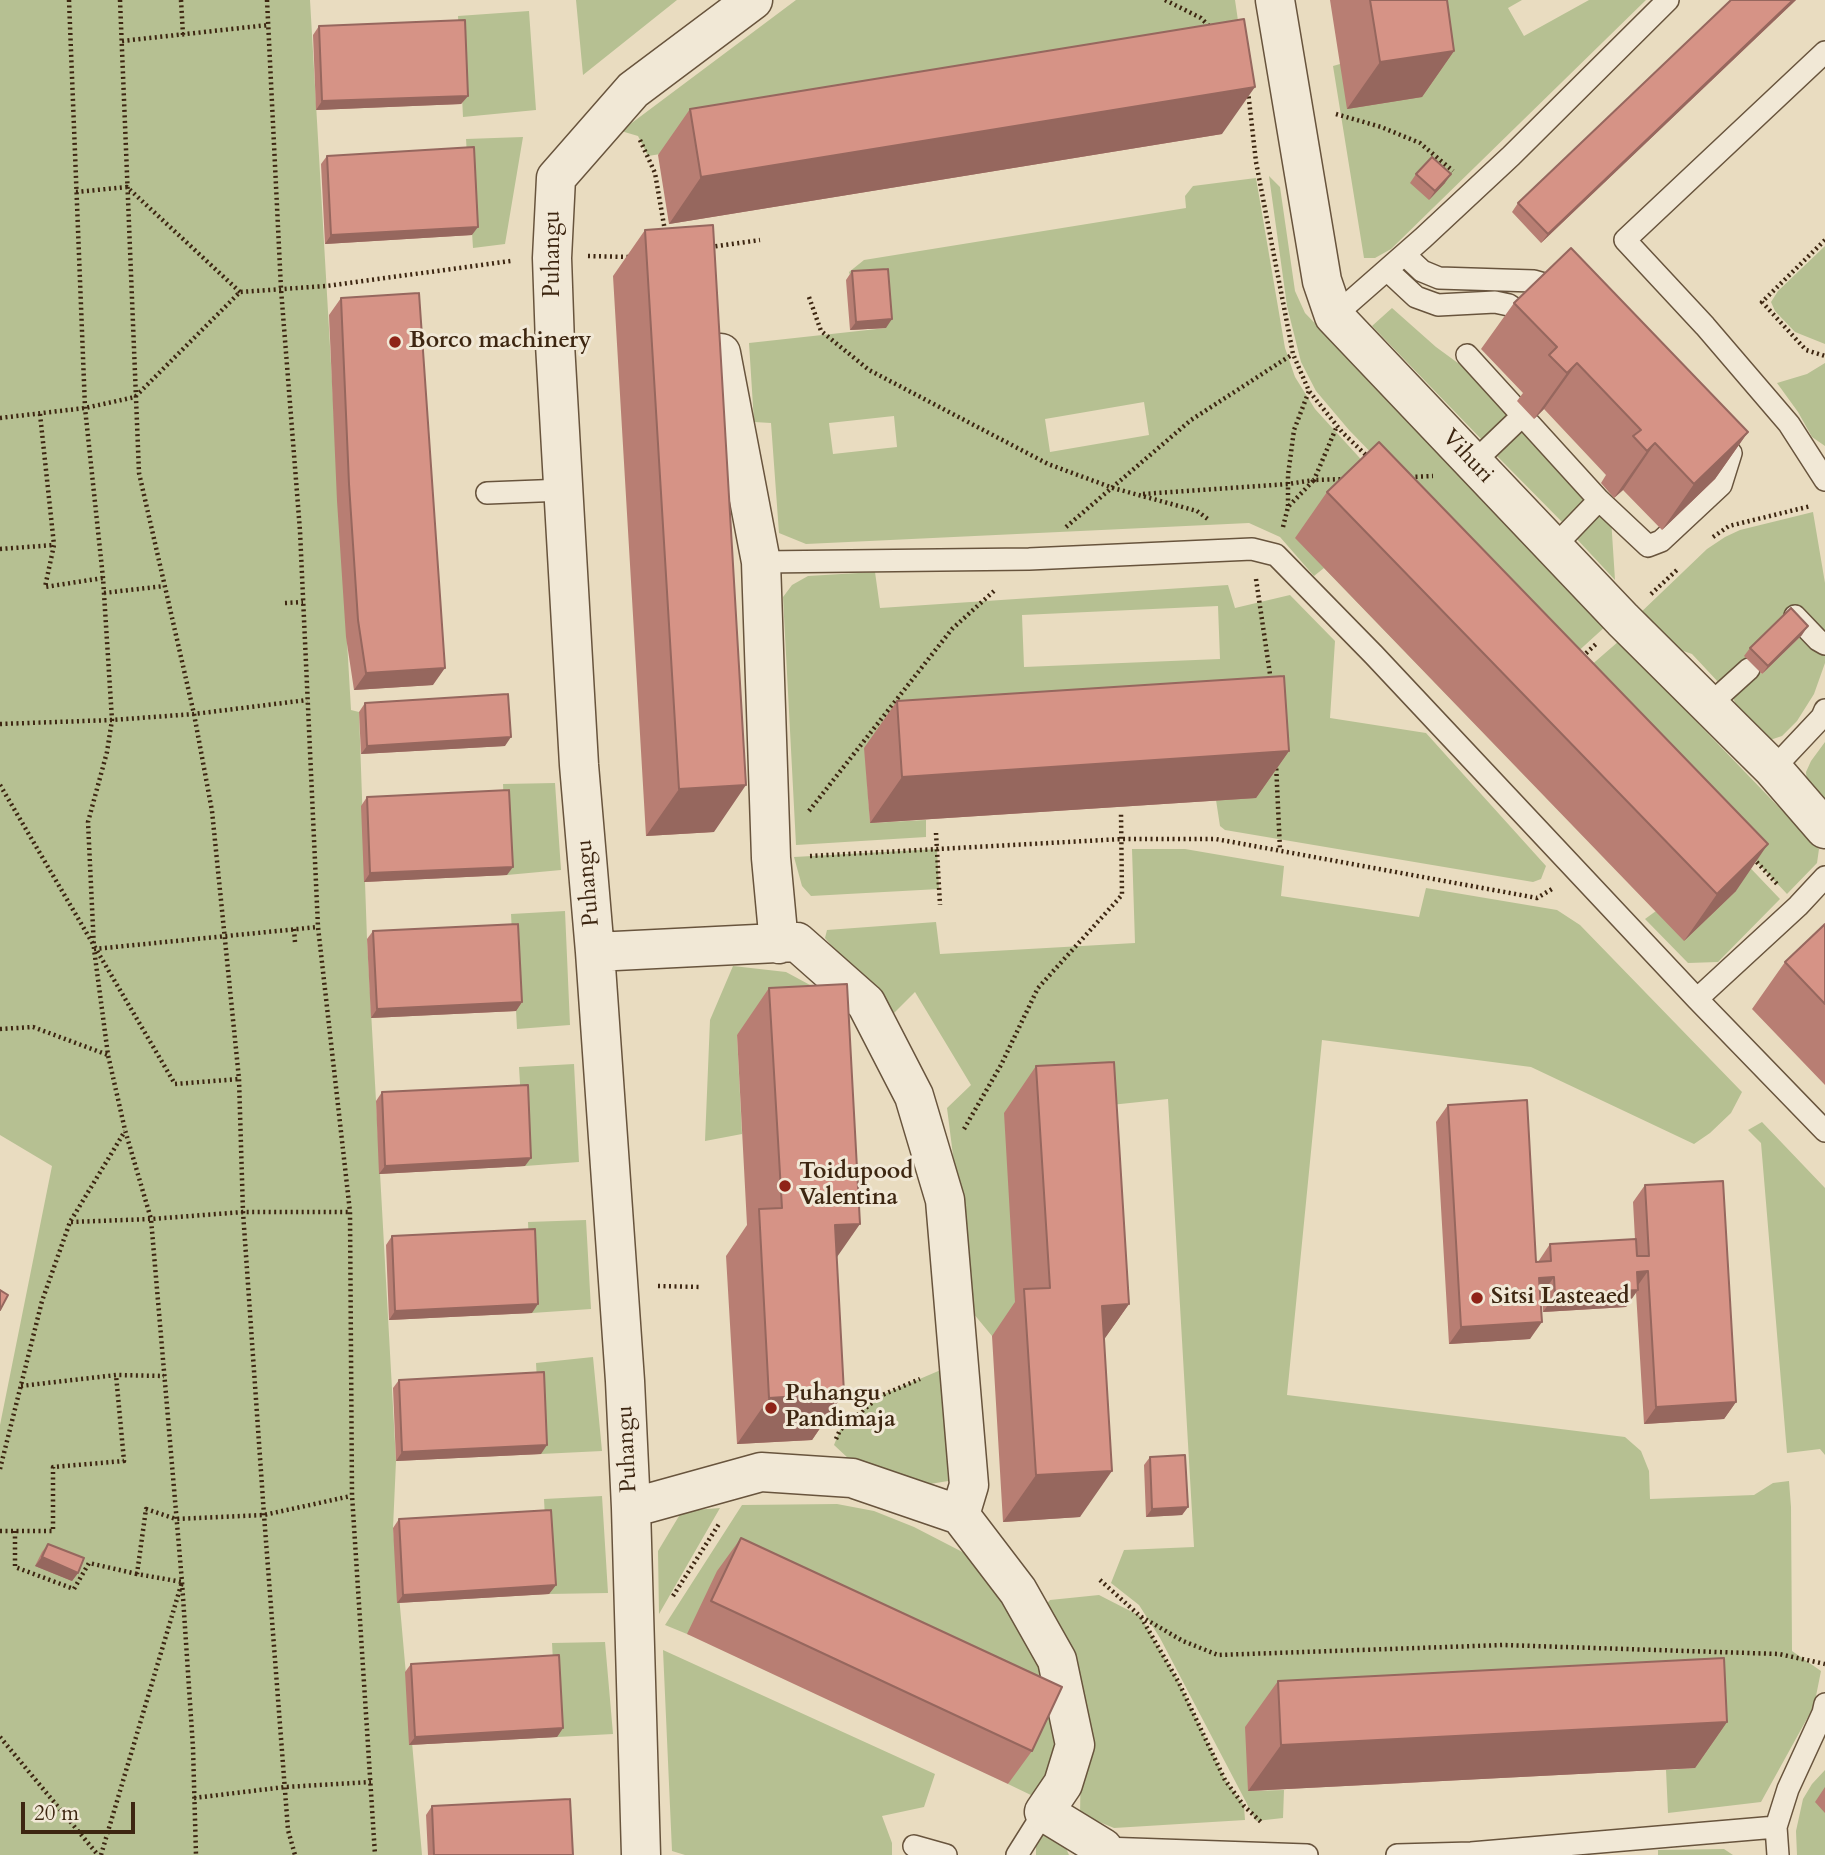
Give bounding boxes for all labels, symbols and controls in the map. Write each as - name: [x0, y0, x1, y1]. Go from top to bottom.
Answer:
- street label: Puhangu: [540, 210, 568, 298]
- place label: Borco machinery: [409, 328, 591, 356]
- marker: Borco machinery: [387, 334, 403, 350]
- street label: Vihuri: [1435, 424, 1499, 490]
- street label: Puhangu: [571, 838, 607, 928]
- place label: Toidupood Valentina: [799, 1159, 913, 1213]
- marker: Toidupood Valentina: [777, 1178, 793, 1194]
- place label: Sitsi Lasteaed: [1491, 1284, 1630, 1312]
- marker: Sitsi Lasteaed: [1469, 1290, 1485, 1306]
- place label: Puhangu Pandimaja: [785, 1381, 896, 1435]
- marker: Puhangu Pandimaja: [763, 1400, 779, 1416]
- street label: Puhangu: [612, 1405, 644, 1493]
- scale bar: [24, 1788, 138, 1832]
- text: 20 m: [34, 1799, 79, 1828]

